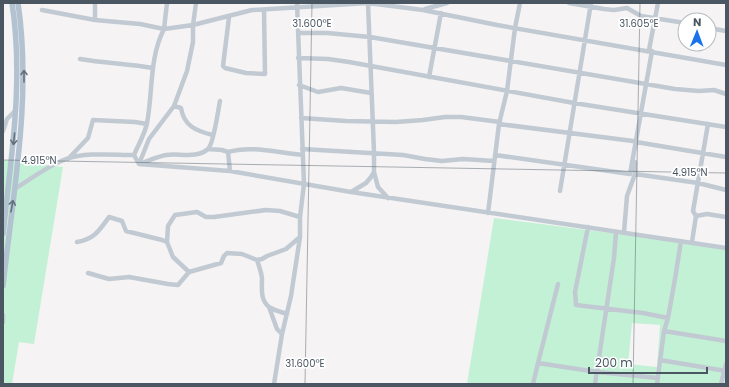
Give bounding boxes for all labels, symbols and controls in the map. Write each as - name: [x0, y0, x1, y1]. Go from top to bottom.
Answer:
- north arrow: [677, 12, 717, 52]
- text: N: [693, 14, 701, 30]
- text: 31.600°E: [292, 16, 332, 31]
- text: 31.605°E: [619, 16, 659, 31]
- one-way arrow: [20, 70, 28, 83]
- one-way arrow: [10, 133, 17, 146]
- text: 4.915°N: [21, 153, 57, 168]
- text: 4.915°N: [672, 165, 708, 180]
- one-way arrow: [9, 200, 17, 213]
- scale bar: [589, 349, 707, 375]
- text: 200 m: [595, 354, 633, 371]
- text: 31.600°E: [285, 356, 325, 371]

